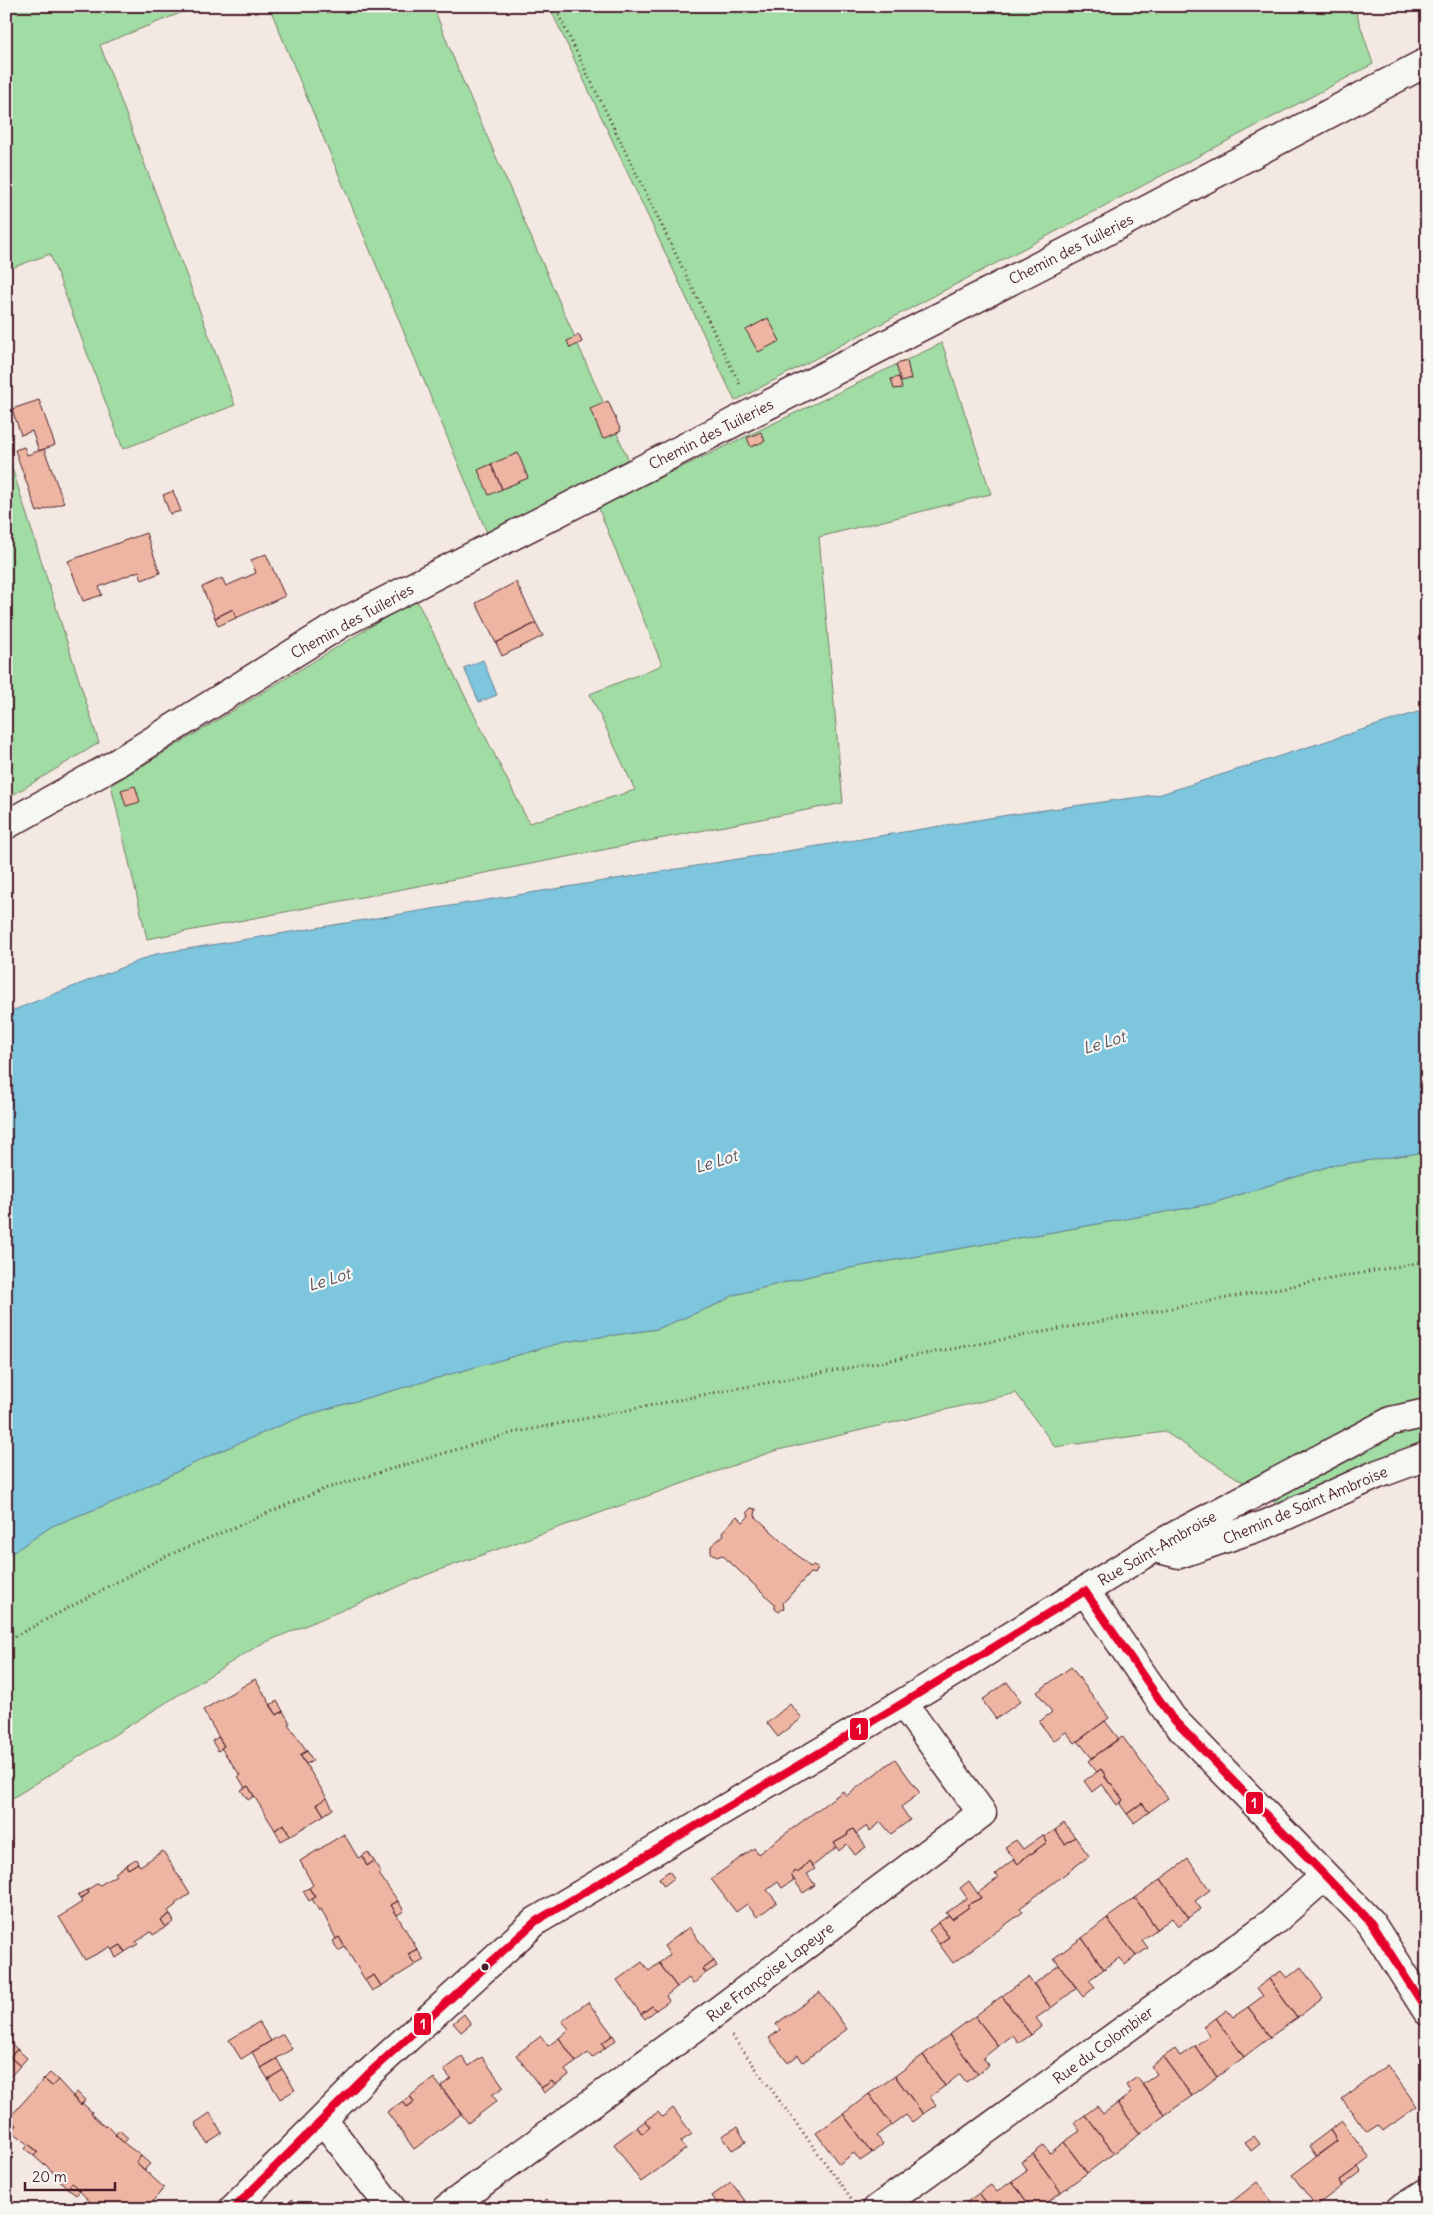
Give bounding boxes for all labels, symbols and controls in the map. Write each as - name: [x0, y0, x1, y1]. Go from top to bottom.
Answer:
- street label: Chemin des Tuileries: [1005, 209, 1137, 289]
- street label: Chemin des Tuileries: [645, 394, 777, 474]
- street label: Chemin des Tuileries: [287, 579, 417, 663]
- water label: Le Lot: [1080, 1025, 1130, 1058]
- water label: Le Lot: [692, 1144, 742, 1177]
- water label: Le Lot: [305, 1262, 355, 1295]
- street label: Chemin de Saint Ambroise: [1220, 1462, 1390, 1548]
- street label: Rue Saint-Ambroise: [1094, 1506, 1220, 1590]
- line badge: 1: [849, 1717, 869, 1741]
- text: 1: [856, 1720, 862, 1738]
- line badge: 1: [1245, 1791, 1264, 1815]
- text: 1: [1251, 1794, 1257, 1812]
- street label: Rue Françoise Lapeyre: [703, 1918, 837, 2026]
- unlabelled marker: [480, 1962, 490, 1972]
- street label: Rue du Colombier: [1049, 2002, 1157, 2088]
- line badge: 1: [413, 2012, 432, 2036]
- text: 1: [420, 2015, 426, 2033]
- scale bar: [25, 2160, 115, 2192]
- text: 20 m: [32, 2167, 67, 2186]

